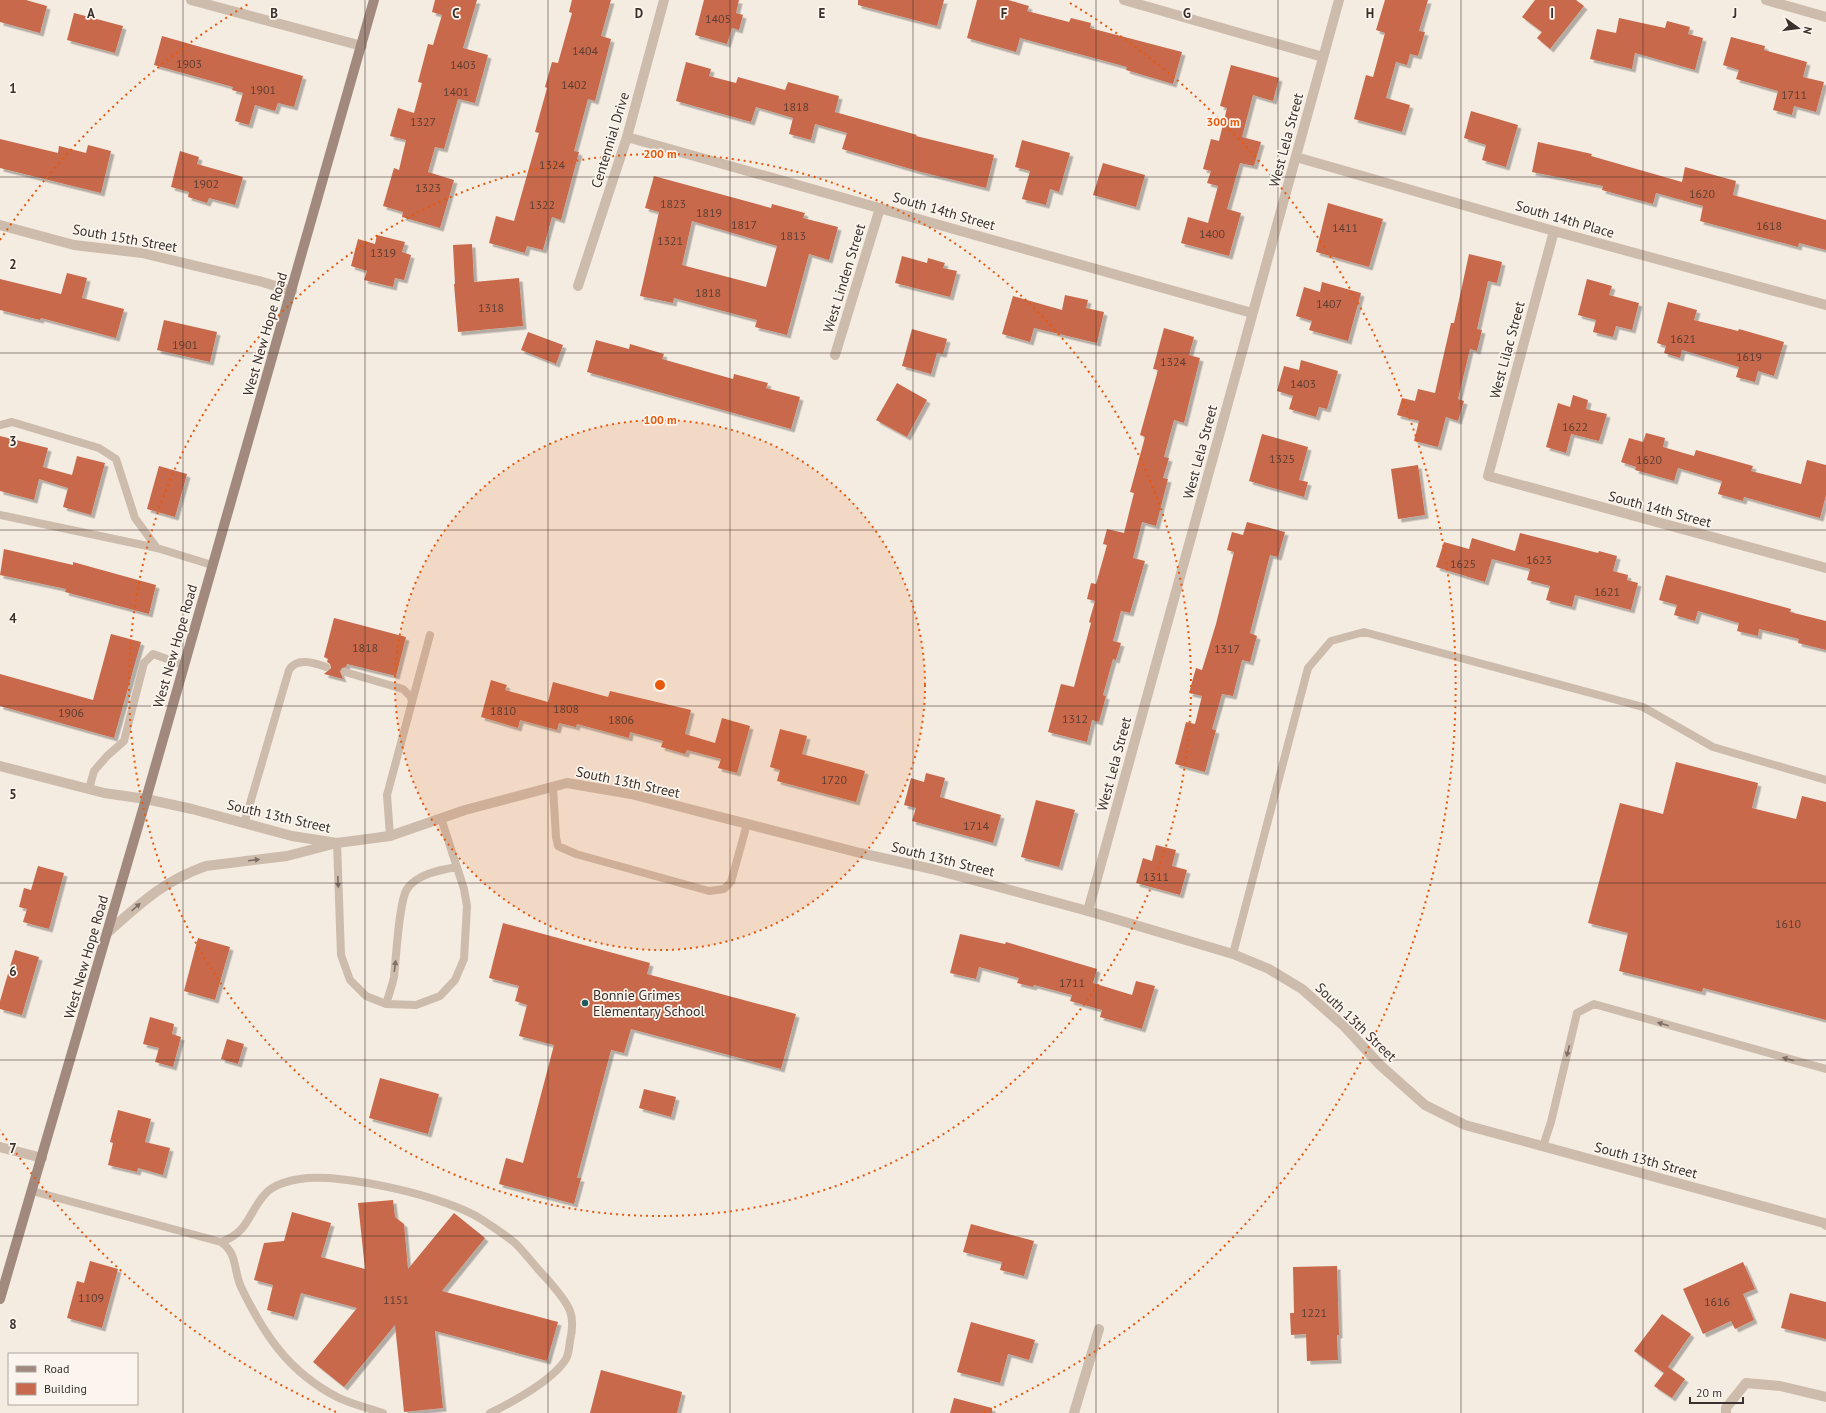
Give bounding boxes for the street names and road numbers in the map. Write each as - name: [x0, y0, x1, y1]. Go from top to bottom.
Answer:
- street label: Centennial Drive: [587, 90, 633, 190]
- street label: West Lela Street: [1265, 91, 1307, 189]
- street label: South 14th Street: [891, 188, 998, 234]
- street label: South 14th Place: [1513, 196, 1617, 242]
- street label: South 15th Street: [71, 220, 179, 256]
- street label: West Linden Street: [819, 221, 869, 335]
- street label: West New Hope Road: [239, 270, 291, 398]
- street label: West Lilac Street: [1485, 299, 1529, 401]
- street label: West Lela Street: [1179, 403, 1221, 501]
- street label: South 14th Street: [1607, 487, 1714, 531]
- street label: West New Hope Road: [149, 582, 201, 710]
- street label: West Lela Street: [1093, 715, 1135, 813]
- street label: South 13th Street: [574, 762, 682, 802]
- street label: South 13th Street: [225, 795, 333, 837]
- street label: South 13th Street: [889, 837, 997, 881]
- street label: West New Hope Road: [60, 893, 112, 1021]
- street label: South 13th Street: [1312, 979, 1400, 1065]
- street label: South 13th Street: [1593, 1138, 1700, 1182]

